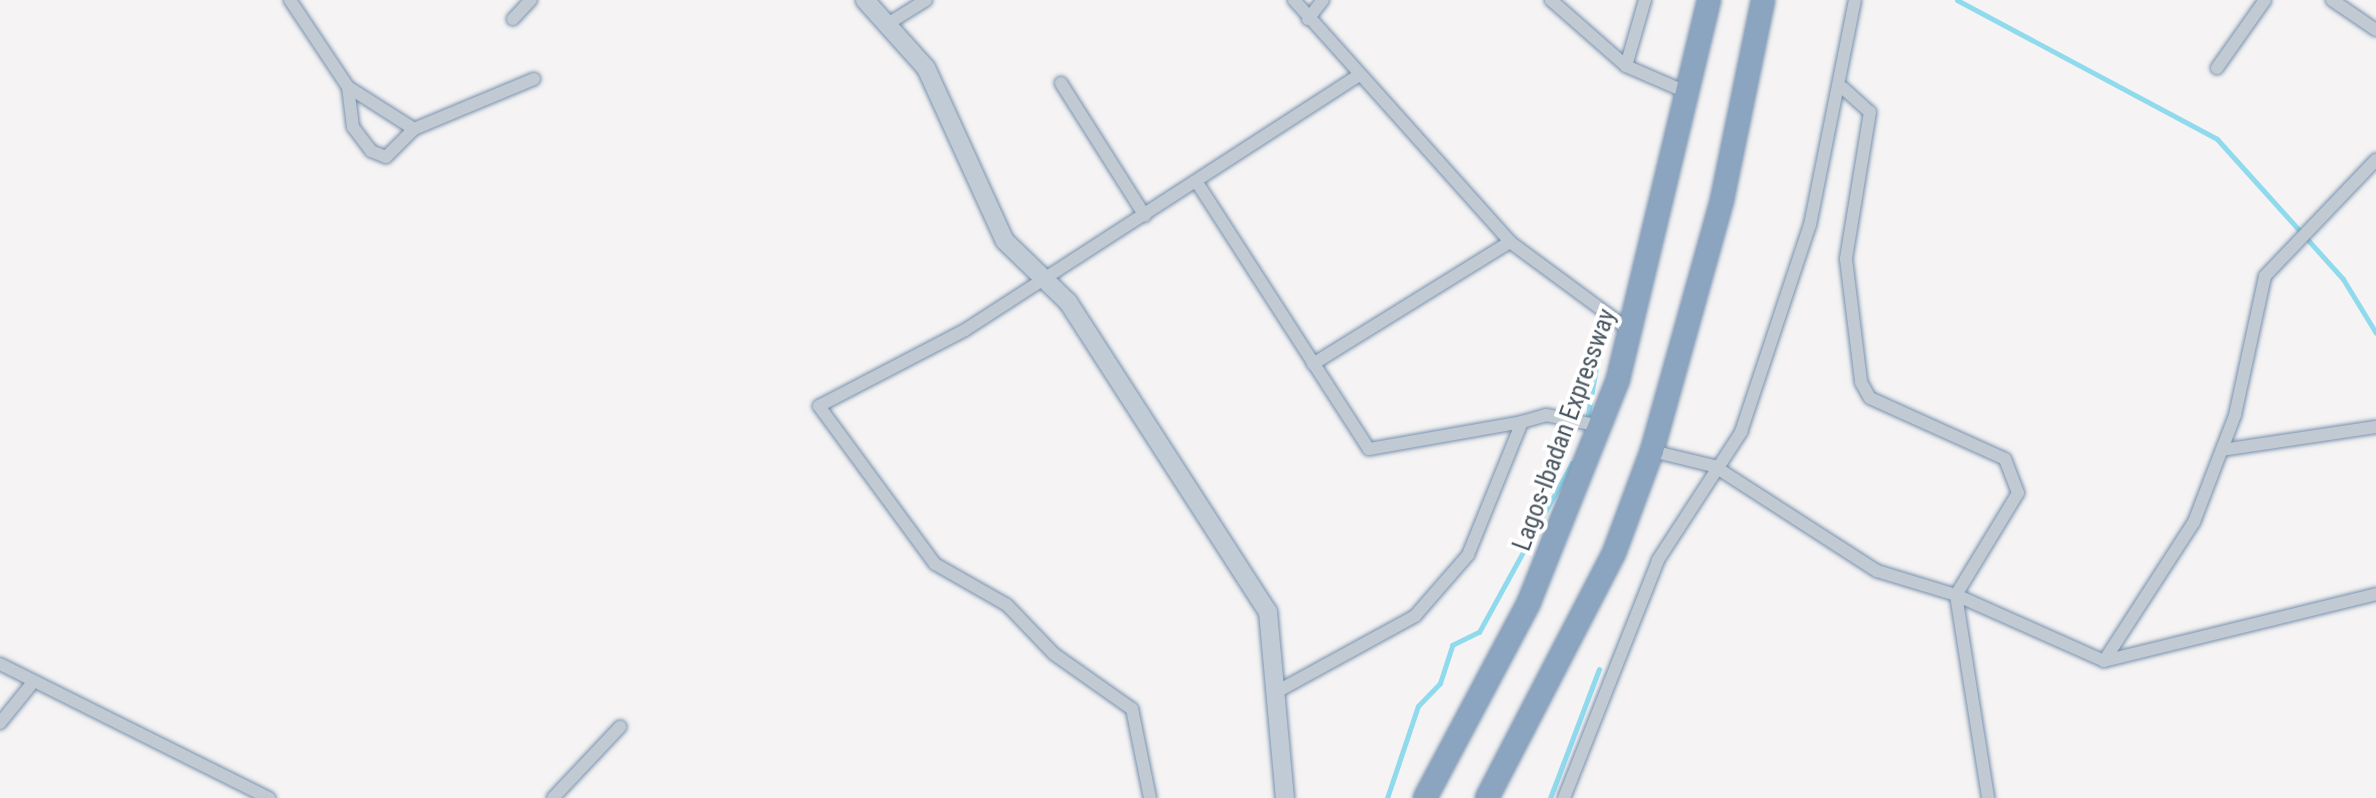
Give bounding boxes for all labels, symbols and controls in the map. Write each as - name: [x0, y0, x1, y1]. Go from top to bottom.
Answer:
- street label: Lagos-Ibadan Expressway: [1507, 305, 1623, 555]

